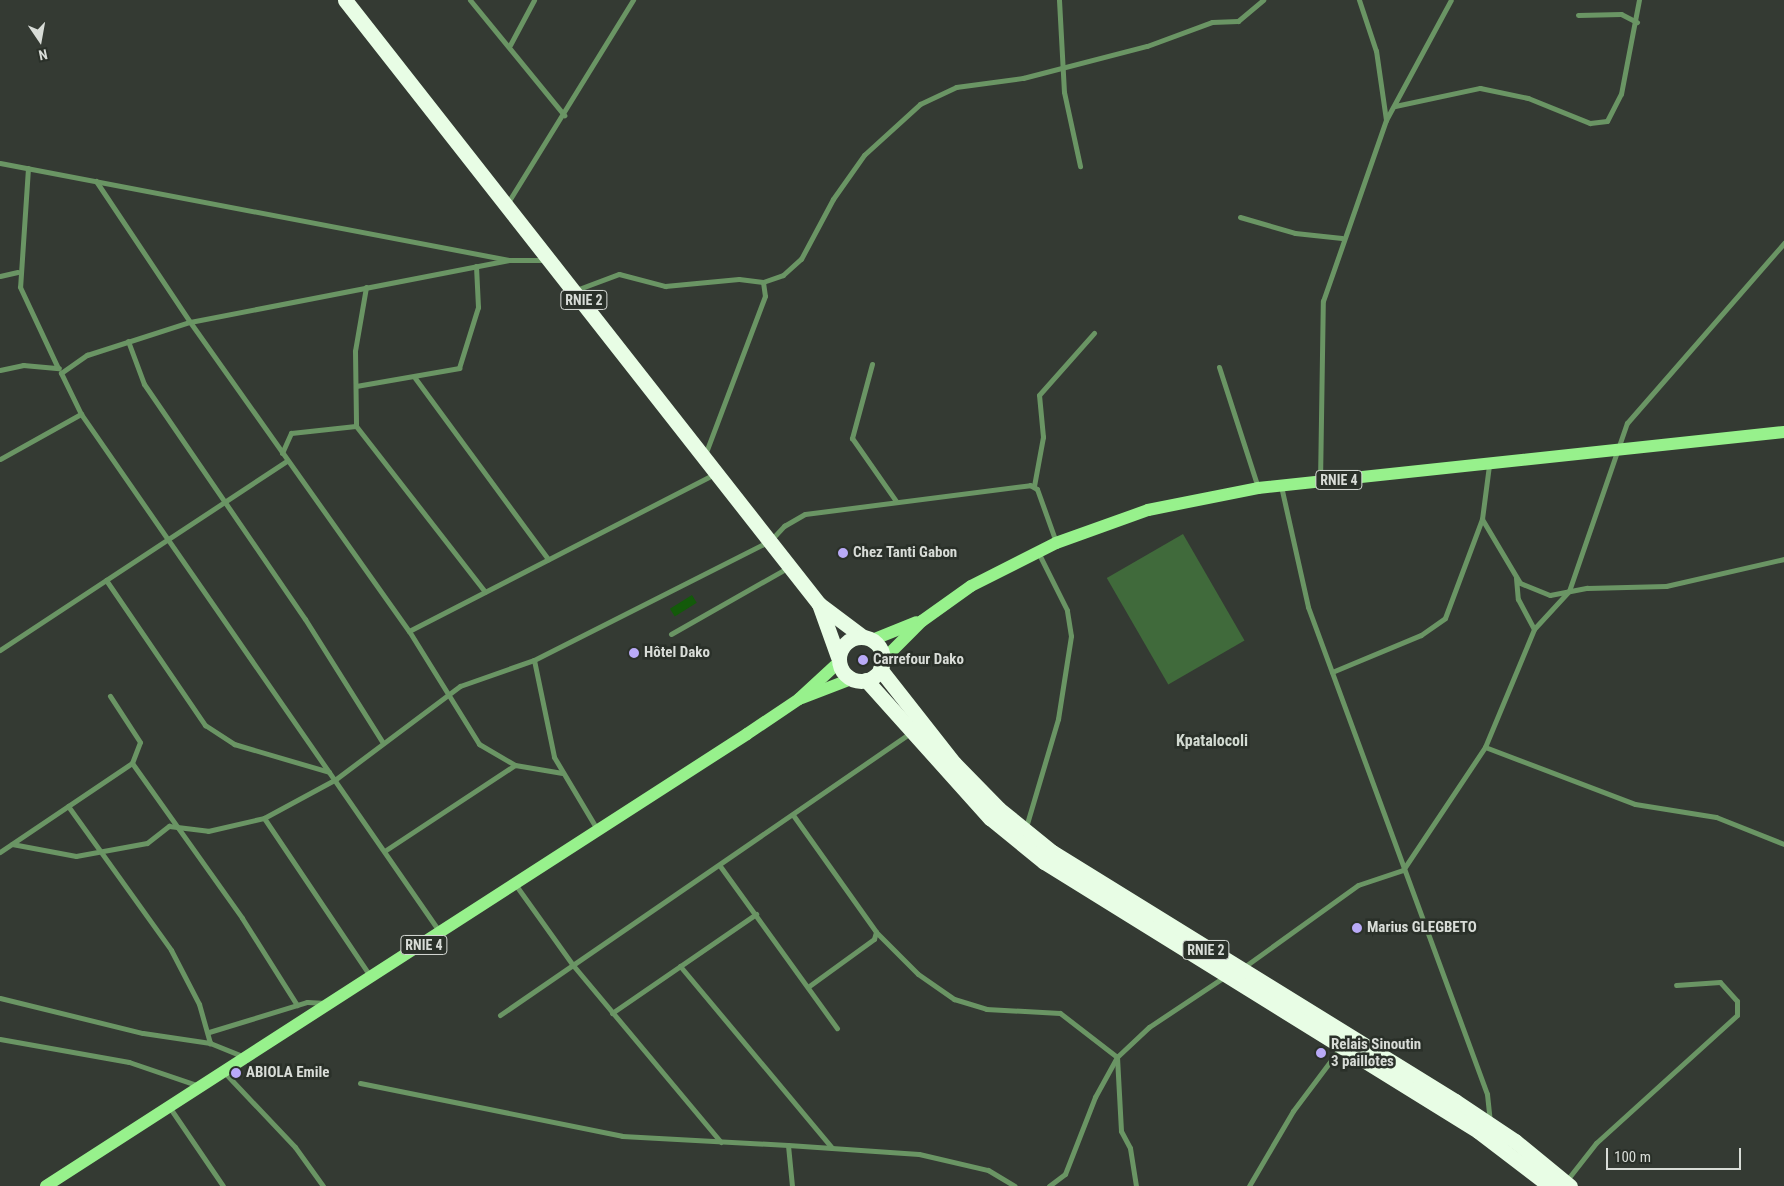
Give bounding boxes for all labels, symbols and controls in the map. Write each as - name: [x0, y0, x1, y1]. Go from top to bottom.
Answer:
- north arrow: [15, 15, 65, 65]
- text: N: [37, 46, 49, 63]
- road number: RNIE 2: [560, 288, 608, 312]
- road number: RNIE 4: [1315, 468, 1363, 492]
- place label: Chez Tanti Gabon: [853, 544, 958, 562]
- marker: Chez Tanti Gabon: [837, 547, 849, 559]
- place label: Hôtel Dako: [644, 644, 710, 662]
- marker: Hôtel Dako: [628, 647, 640, 659]
- place label: Carrefour Dako: [873, 651, 964, 669]
- marker: Carrefour Dako: [857, 654, 869, 666]
- district label: Kpatalocoli: [1176, 731, 1248, 751]
- place label: Marius GLEGBETO: [1367, 919, 1477, 937]
- marker: Marius GLEGBETO: [1351, 922, 1363, 934]
- road number: RNIE 4: [400, 934, 448, 956]
- road number: RNIE 2: [1182, 938, 1230, 962]
- place label: Relais Sinoutin 3 paillotes: [1331, 1035, 1421, 1070]
- marker: Relais Sinoutin 3 paillotes: [1315, 1047, 1327, 1059]
- place label: ABIOLA Emile: [246, 1064, 329, 1082]
- marker: ABIOLA Emile: [230, 1067, 242, 1079]
- scale bar: [1609, 1138, 1744, 1170]
- text: 100 m: [1614, 1148, 1651, 1166]

